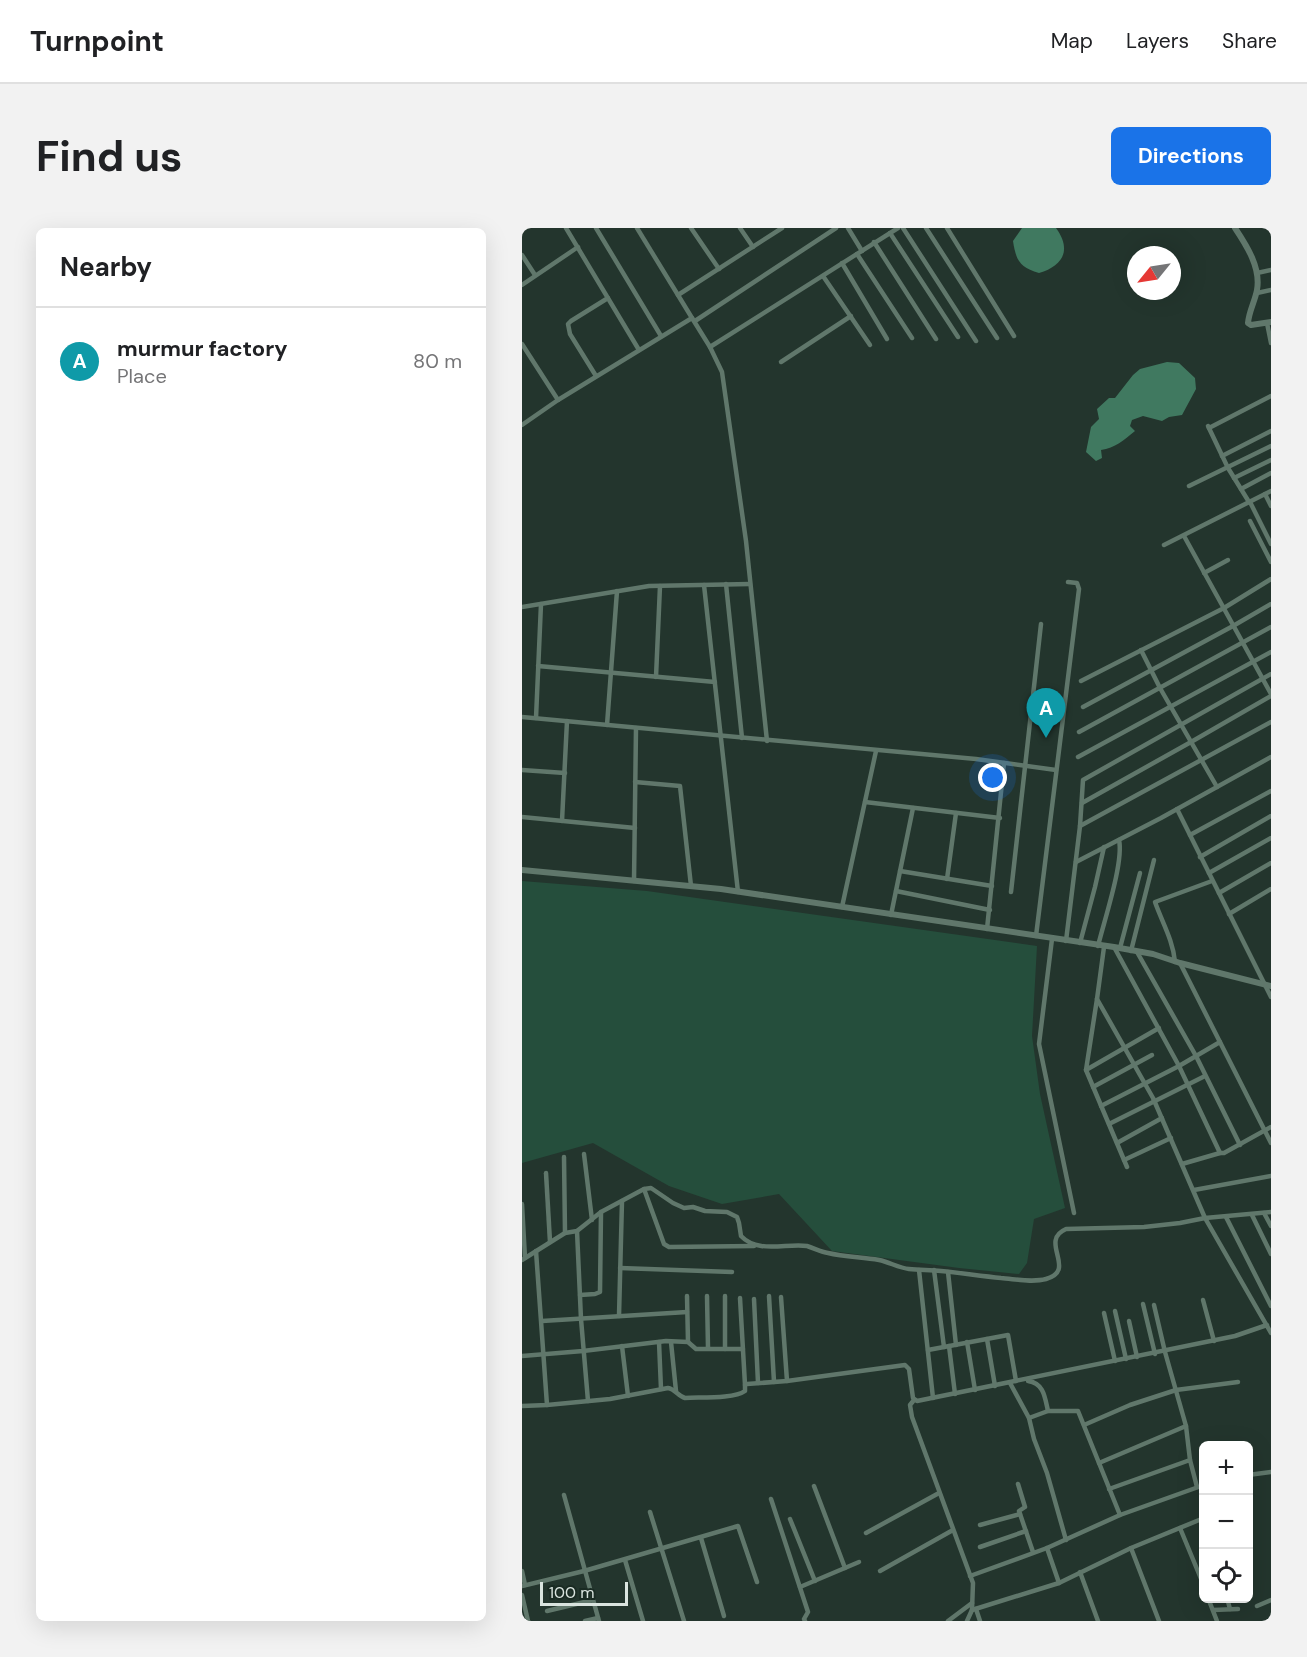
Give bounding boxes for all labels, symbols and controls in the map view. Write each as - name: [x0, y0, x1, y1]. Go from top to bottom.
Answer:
- text: Turnpoint: [30, 23, 164, 60]
- text: Map: [1051, 27, 1093, 55]
- text: Layers: [1126, 27, 1189, 55]
- text: Share: [1222, 27, 1277, 55]
- button: Directions: [1111, 127, 1271, 185]
- text: Find us: [36, 129, 182, 184]
- north arrow: [1127, 246, 1181, 300]
- text: Nearby: [60, 250, 152, 284]
- text: murmur factory: [117, 334, 287, 363]
- text: A: [72, 348, 87, 374]
- text: 80 m: [413, 348, 462, 374]
- text: Place: [117, 363, 167, 389]
- pin: A: [1026, 688, 1066, 738]
- your location: [978, 763, 1007, 792]
- map controls: [1199, 1441, 1253, 1603]
- button: +: [1199, 1441, 1253, 1495]
- button: −: [1199, 1495, 1253, 1549]
- button: locate: [1199, 1549, 1253, 1603]
- scale bar: [540, 1579, 628, 1606]
- text: 100 m: [549, 1582, 594, 1603]

